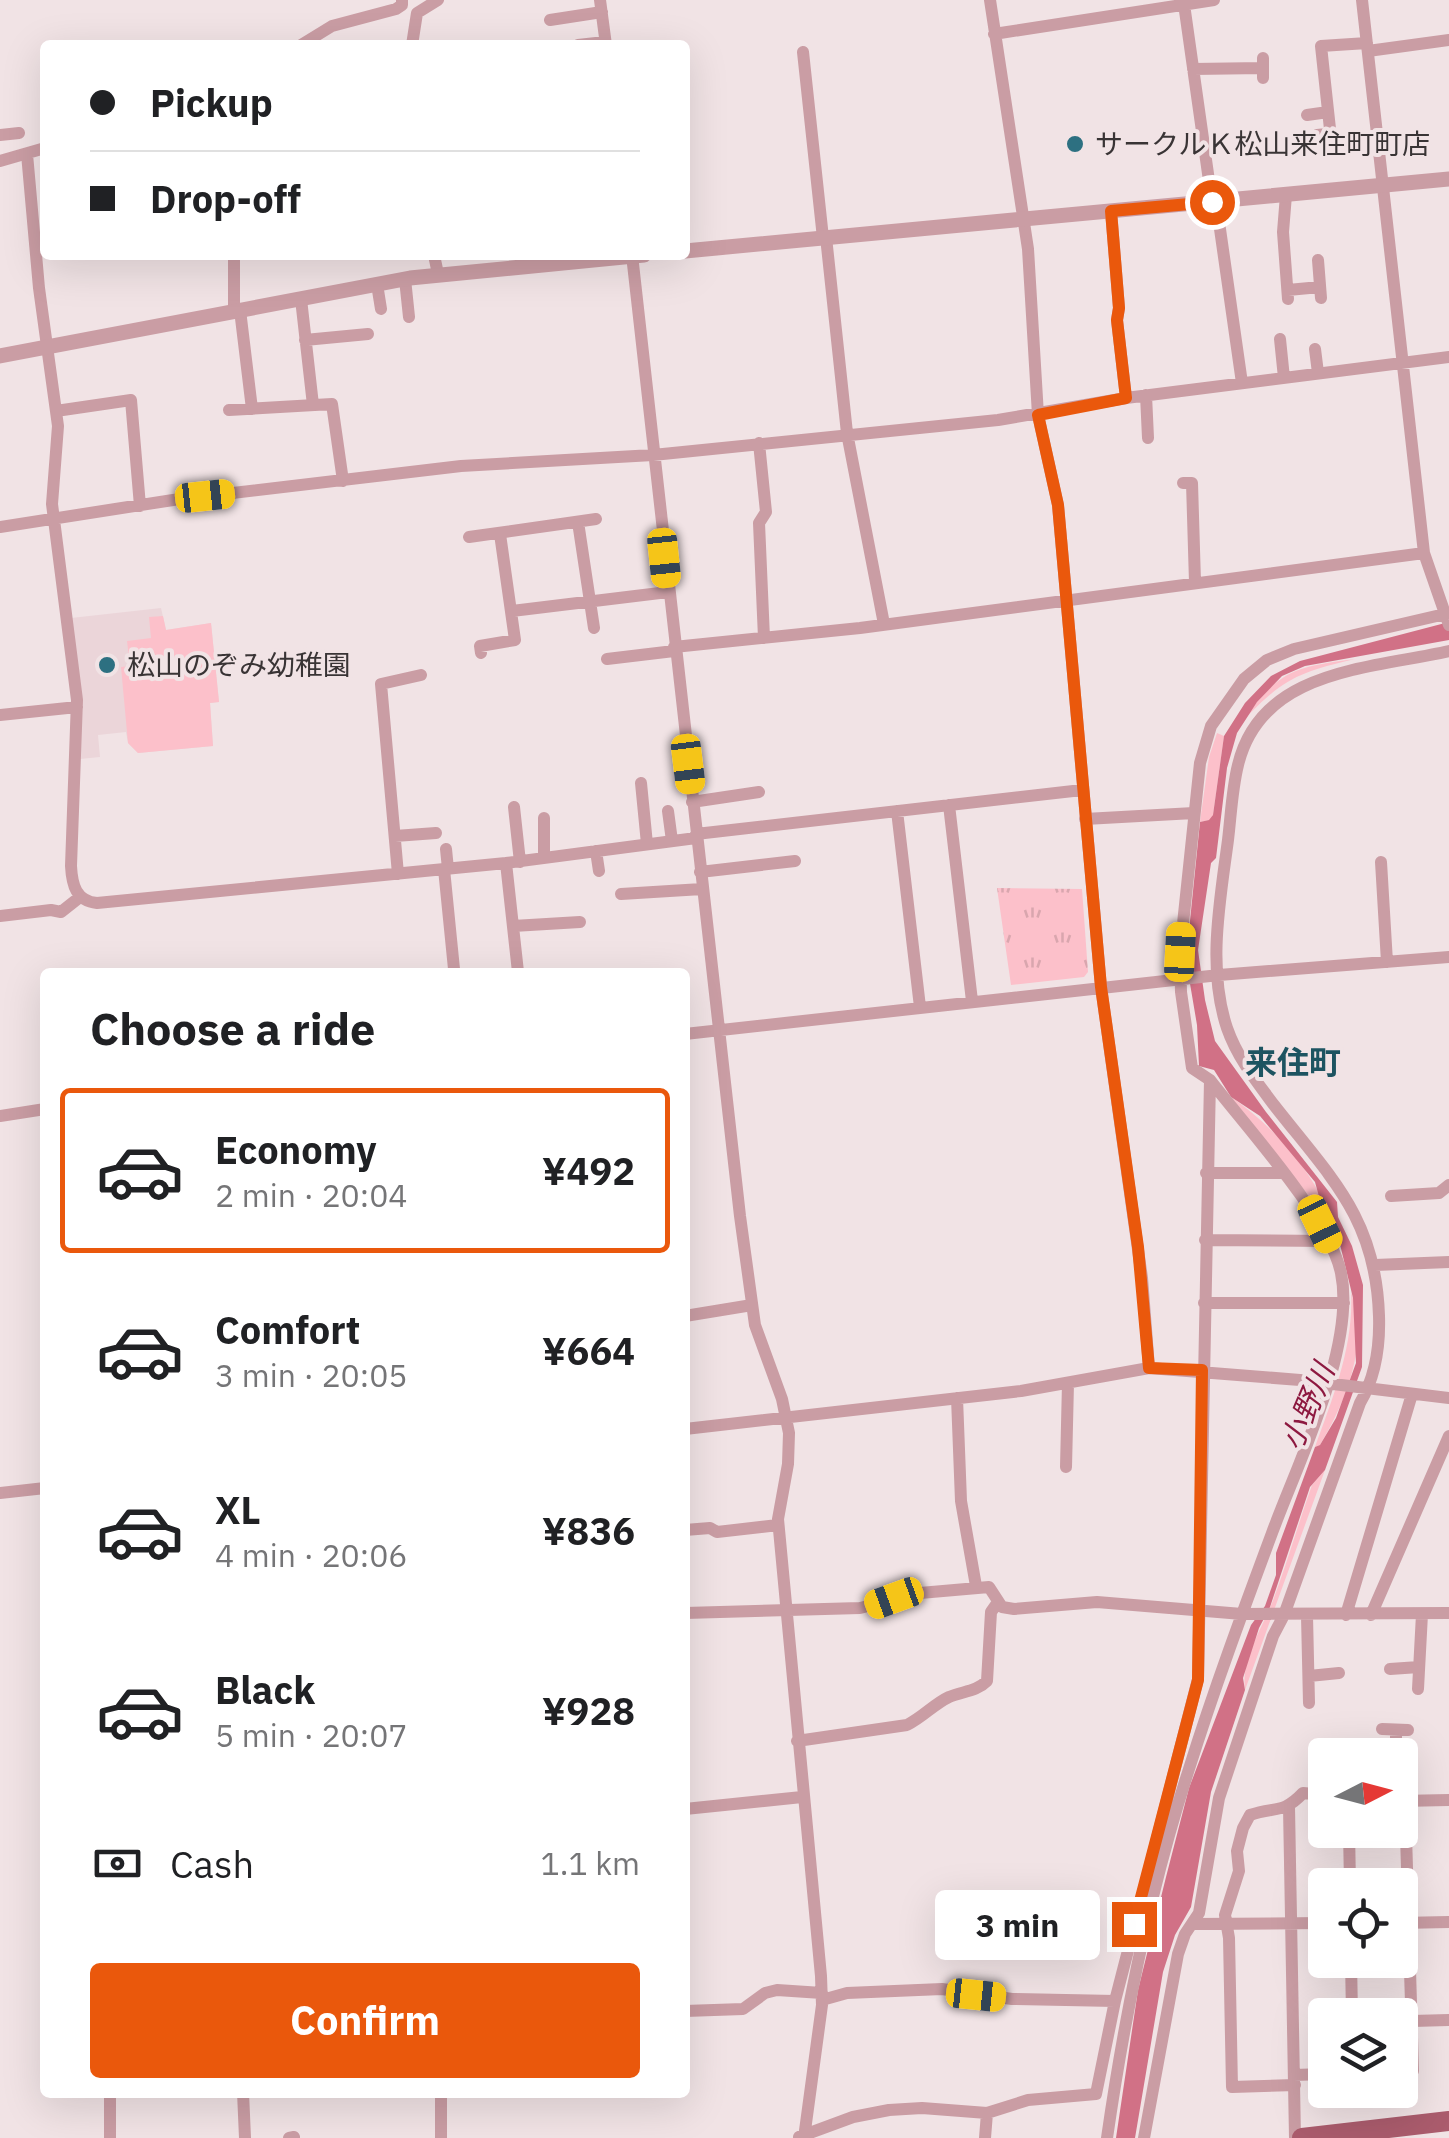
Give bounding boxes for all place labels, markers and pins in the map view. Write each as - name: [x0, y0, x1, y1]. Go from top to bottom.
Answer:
- place label: サークルＫ松山来住町町店: [1095, 125, 1430, 162]
- marker: サークルＫ松山来住町町店: [1064, 133, 1086, 155]
- place label: 松山のぞみ幼稚園: [127, 646, 351, 683]
- marker: 松山のぞみ幼稚園: [96, 654, 118, 676]

